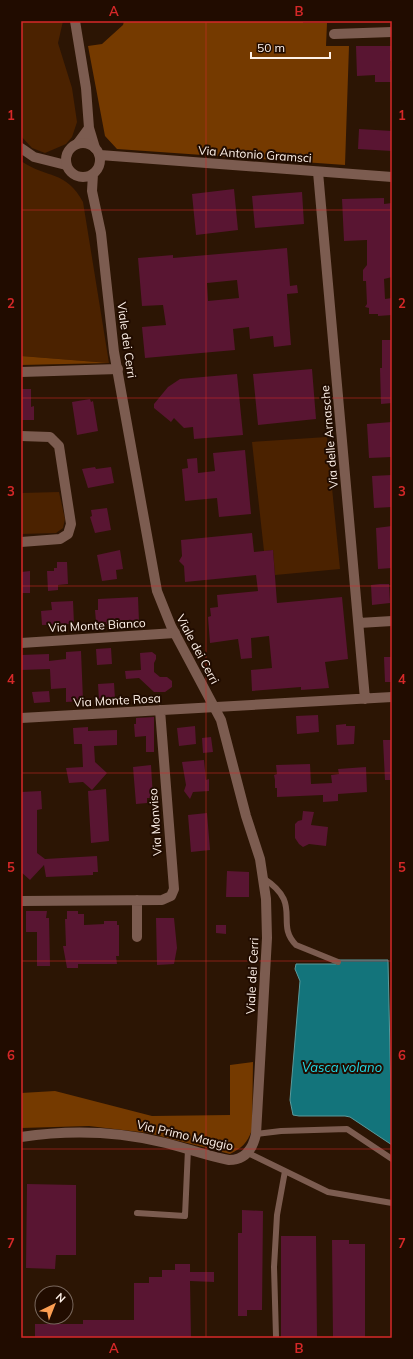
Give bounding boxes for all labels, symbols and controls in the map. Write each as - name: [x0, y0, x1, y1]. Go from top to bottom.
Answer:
- text: A: [109, 3, 119, 19]
- text: B: [295, 3, 304, 19]
- scale bar: [251, 34, 330, 60]
- text: 50 m: [257, 40, 285, 55]
- text: 1: [7, 107, 15, 123]
- text: 1: [398, 107, 406, 123]
- street label: Via Antonio Gramsci: [198, 143, 312, 165]
- text: 2: [7, 295, 15, 311]
- text: 2: [398, 295, 406, 311]
- street label: Viale dei Cerri: [114, 301, 140, 379]
- street label: Via delle Arnasche: [317, 385, 341, 489]
- text: 3: [7, 483, 15, 499]
- text: 3: [398, 483, 406, 499]
- street label: Viale dei Cerri: [173, 612, 223, 686]
- street label: Via Monte Bianco: [48, 615, 146, 635]
- text: 4: [7, 671, 15, 687]
- text: 4: [398, 671, 406, 687]
- street label: Via Monte Rosa: [73, 690, 161, 710]
- street label: Via Monviso: [145, 788, 165, 856]
- text: 5: [7, 859, 15, 875]
- text: 5: [398, 859, 406, 875]
- street label: Viale dei Cerri: [243, 937, 262, 1015]
- text: 6: [7, 1047, 15, 1063]
- text: 6: [398, 1047, 406, 1063]
- water label: Vasca volano: [302, 1059, 382, 1075]
- street label: Via Primo Maggio: [135, 1117, 235, 1153]
- text: 7: [7, 1235, 15, 1251]
- text: 7: [398, 1235, 406, 1251]
- north arrow: [34, 1285, 74, 1325]
- text: N: [53, 1290, 69, 1306]
- text: A: [109, 1340, 119, 1356]
- text: B: [295, 1340, 304, 1356]

